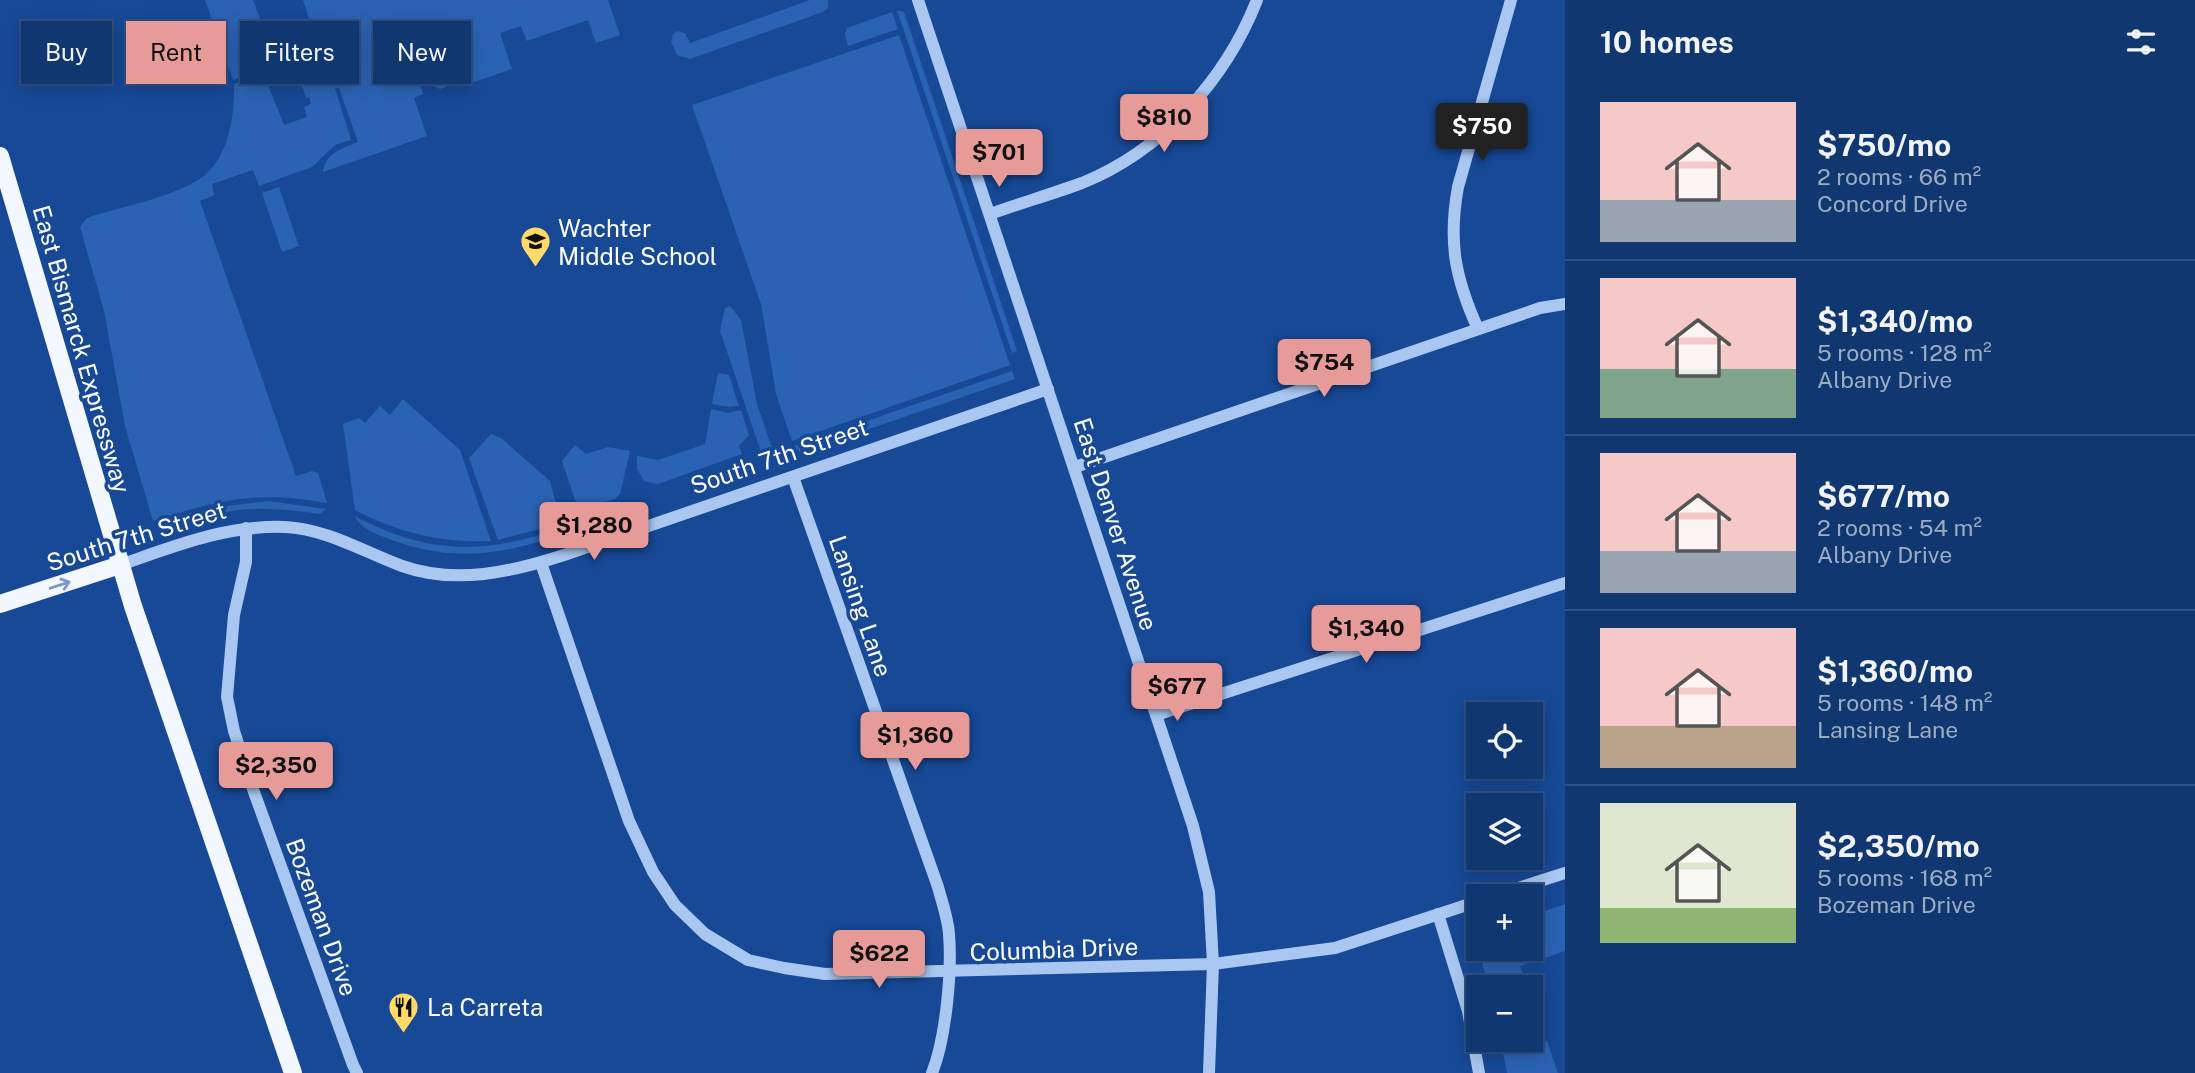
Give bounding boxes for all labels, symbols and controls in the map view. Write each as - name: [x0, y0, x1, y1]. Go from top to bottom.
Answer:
- chip: Buy: [21, 21, 112, 84]
- chip: Rent: [126, 21, 226, 84]
- chip: Filters: [240, 21, 359, 84]
- chip: New: [373, 21, 471, 84]
- icon: filters: [2122, 23, 2160, 61]
- text: 10 homes: [1600, 24, 1734, 60]
- pin: $810: [1123, 94, 1205, 154]
- text: $810: [1136, 103, 1192, 130]
- pin: $750: [1441, 104, 1523, 163]
- text: $750: [1452, 112, 1512, 139]
- text: $750/mo: [1817, 127, 1951, 163]
- pin: $701: [958, 130, 1040, 189]
- icon: home: [1656, 130, 1740, 214]
- text: $701: [972, 138, 1026, 165]
- text: 2 rooms · 66 m²: [1817, 163, 1981, 190]
- text: Concord Drive: [1817, 190, 1968, 217]
- street label: East Bismarck Expressway: [27, 202, 137, 496]
- place label: Wachter Middle School: [558, 214, 717, 270]
- school or university icon: Wachter Middle School: [518, 225, 552, 269]
- text: $1,340/mo: [1817, 303, 1973, 339]
- icon: home: [1656, 306, 1740, 390]
- text: 5 rooms · 128 m²: [1817, 339, 1992, 366]
- pin: $754: [1283, 340, 1365, 399]
- text: $754: [1294, 348, 1354, 375]
- text: Albany Drive: [1817, 366, 1952, 393]
- street label: South 7th Street: [686, 412, 872, 500]
- street label: East Denver Avenue: [1068, 414, 1164, 634]
- text: $677/mo: [1817, 478, 1950, 514]
- icon: home: [1656, 481, 1740, 565]
- street label: South 7th Street: [43, 495, 229, 577]
- pin: $1,280: [537, 503, 651, 562]
- text: $1,280: [555, 511, 633, 538]
- text: 2 rooms · 54 m²: [1817, 514, 1982, 541]
- street label: Lansing Lane: [824, 532, 898, 680]
- text: Albany Drive: [1817, 541, 1952, 568]
- one-way arrow: [49, 578, 71, 591]
- pin: $1,340: [1309, 606, 1423, 665]
- text: $1,340: [1328, 614, 1405, 641]
- text: $1,360/mo: [1817, 653, 1973, 689]
- icon: home: [1656, 656, 1740, 740]
- pin: $677: [1136, 664, 1218, 723]
- text: $677: [1147, 672, 1207, 699]
- text: 5 rooms · 148 m²: [1817, 689, 1992, 716]
- map controls: [1466, 702, 1543, 1052]
- button: locate: [1466, 702, 1543, 779]
- pin: $1,360: [858, 712, 972, 772]
- text: Lansing Lane: [1817, 716, 1958, 743]
- text: $1,360: [876, 721, 954, 748]
- pin: $2,350: [219, 742, 333, 802]
- text: $2,350: [235, 751, 317, 778]
- button: layers: [1466, 793, 1543, 870]
- text: $2,350/mo: [1817, 828, 1980, 864]
- icon: home: [1656, 831, 1740, 915]
- street label: Bozeman Drive: [281, 834, 363, 1000]
- text: 5 rooms · 168 m²: [1817, 864, 1992, 891]
- button: +: [1466, 884, 1543, 961]
- text: Bozeman Drive: [1817, 891, 1976, 918]
- pin: $622: [838, 930, 920, 990]
- street label: Columbia Drive: [969, 932, 1139, 966]
- text: $622: [849, 939, 909, 966]
- button: −: [1466, 975, 1543, 1052]
- restaurant icon: La Carreta: [387, 990, 421, 1034]
- place label: La Carreta: [427, 993, 543, 1021]

